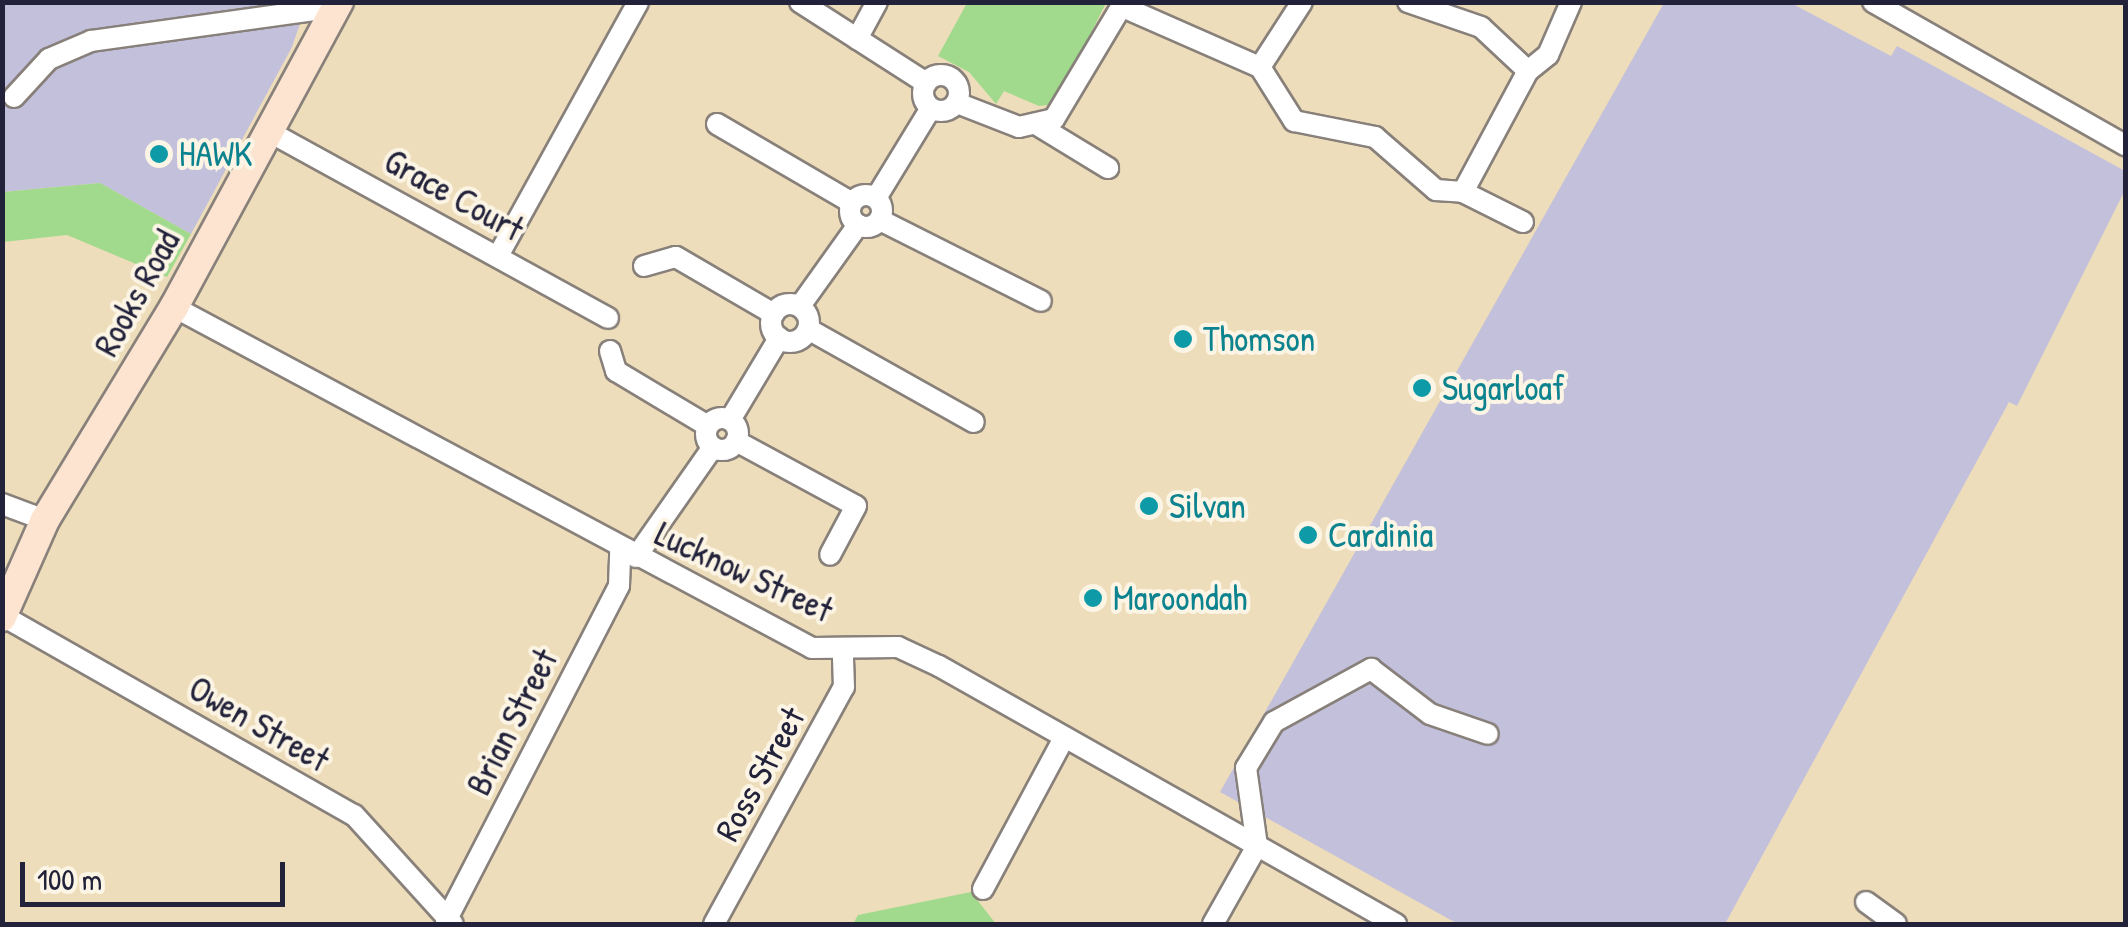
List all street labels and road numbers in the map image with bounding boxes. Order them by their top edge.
street label: Grace Court [377,140,531,250]
street label: Rooks Road [85,223,189,363]
street label: Lucknow Street [649,513,839,631]
street label: Brian Street [457,642,567,802]
street label: Owen Street [181,667,337,781]
street label: Ross Street [706,700,814,848]

